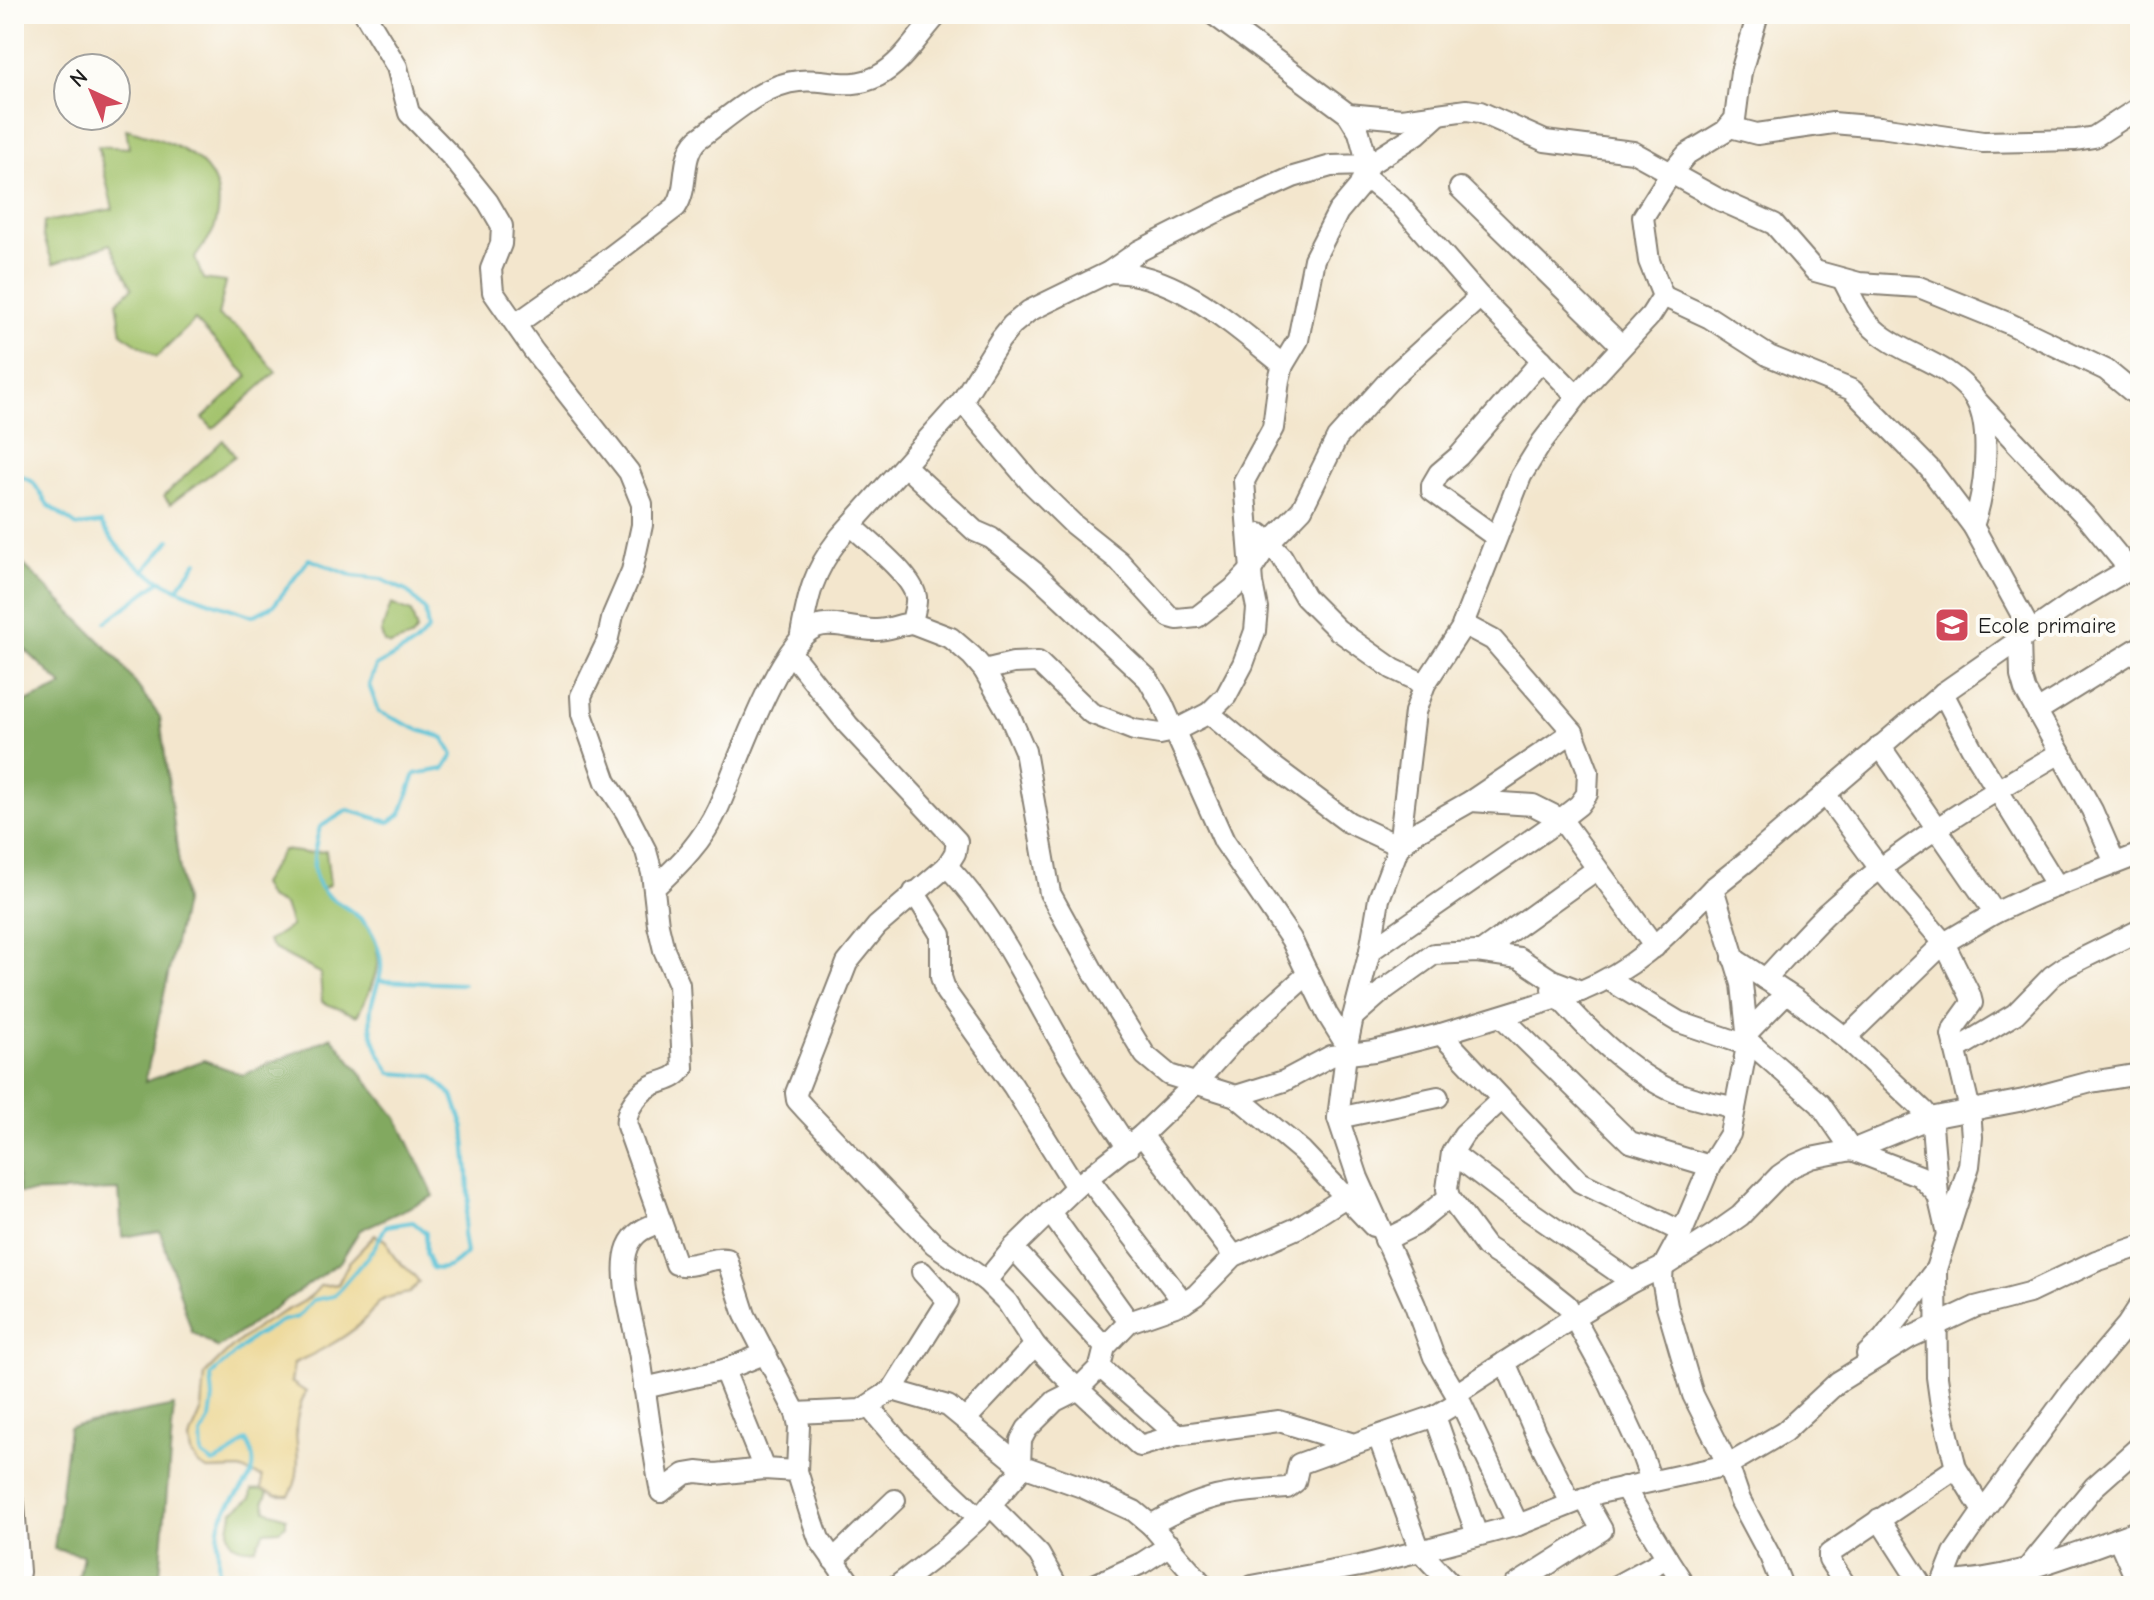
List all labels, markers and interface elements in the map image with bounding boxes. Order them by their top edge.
north arrow [52,52,132,132]
text: N [65,64,93,93]
school or university icon: Ecole primaire [1933,606,1971,644]
place label: Ecole primaire [1978,613,2116,639]

